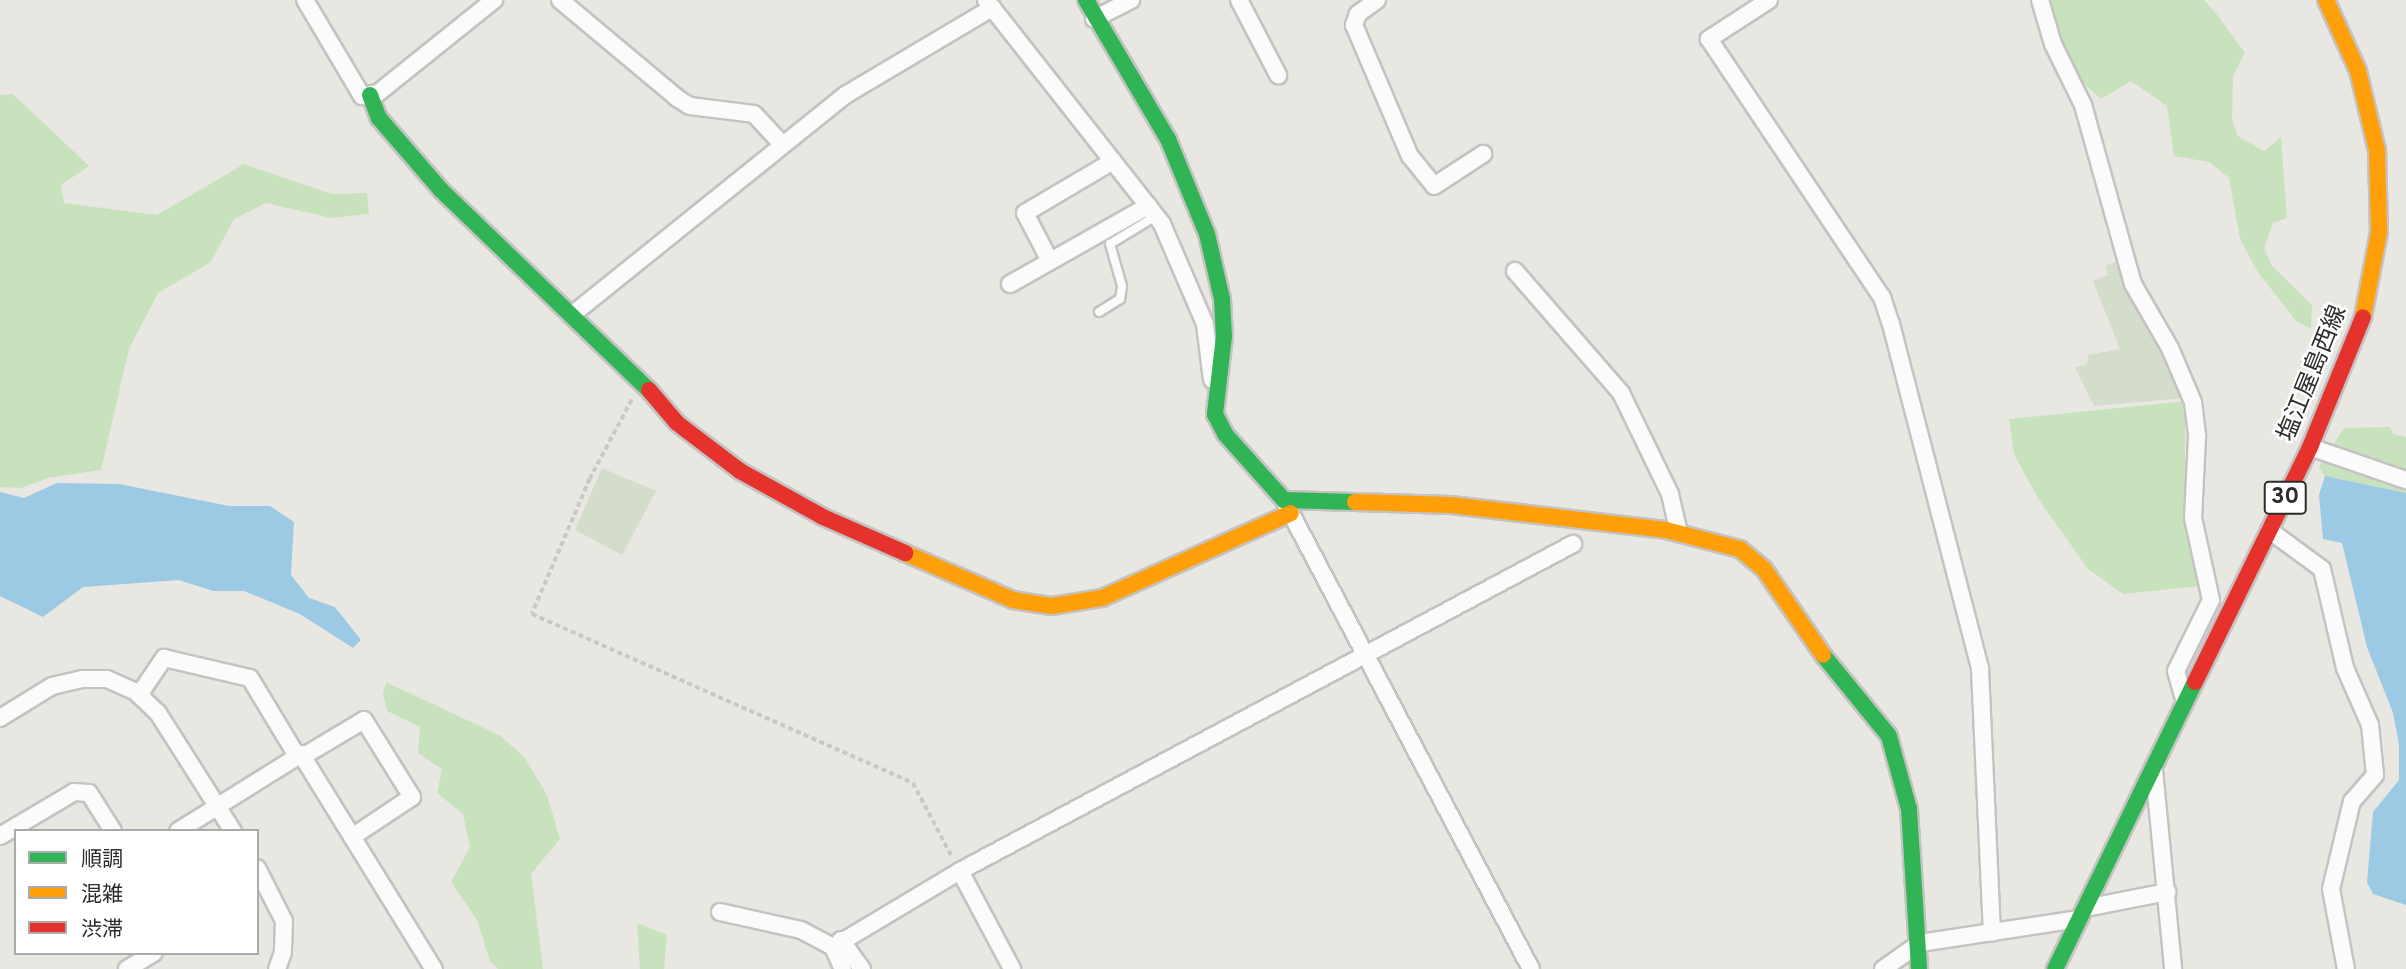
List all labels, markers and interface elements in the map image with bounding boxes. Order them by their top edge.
street label: 塩江屋島西線 [2274,302,2354,446]
road number: 30 [2262,478,2308,518]
legend [14,829,259,955]
text: 順調 [81,847,123,874]
text: 混雑 [81,882,123,909]
text: 渋滞 [81,917,123,944]

